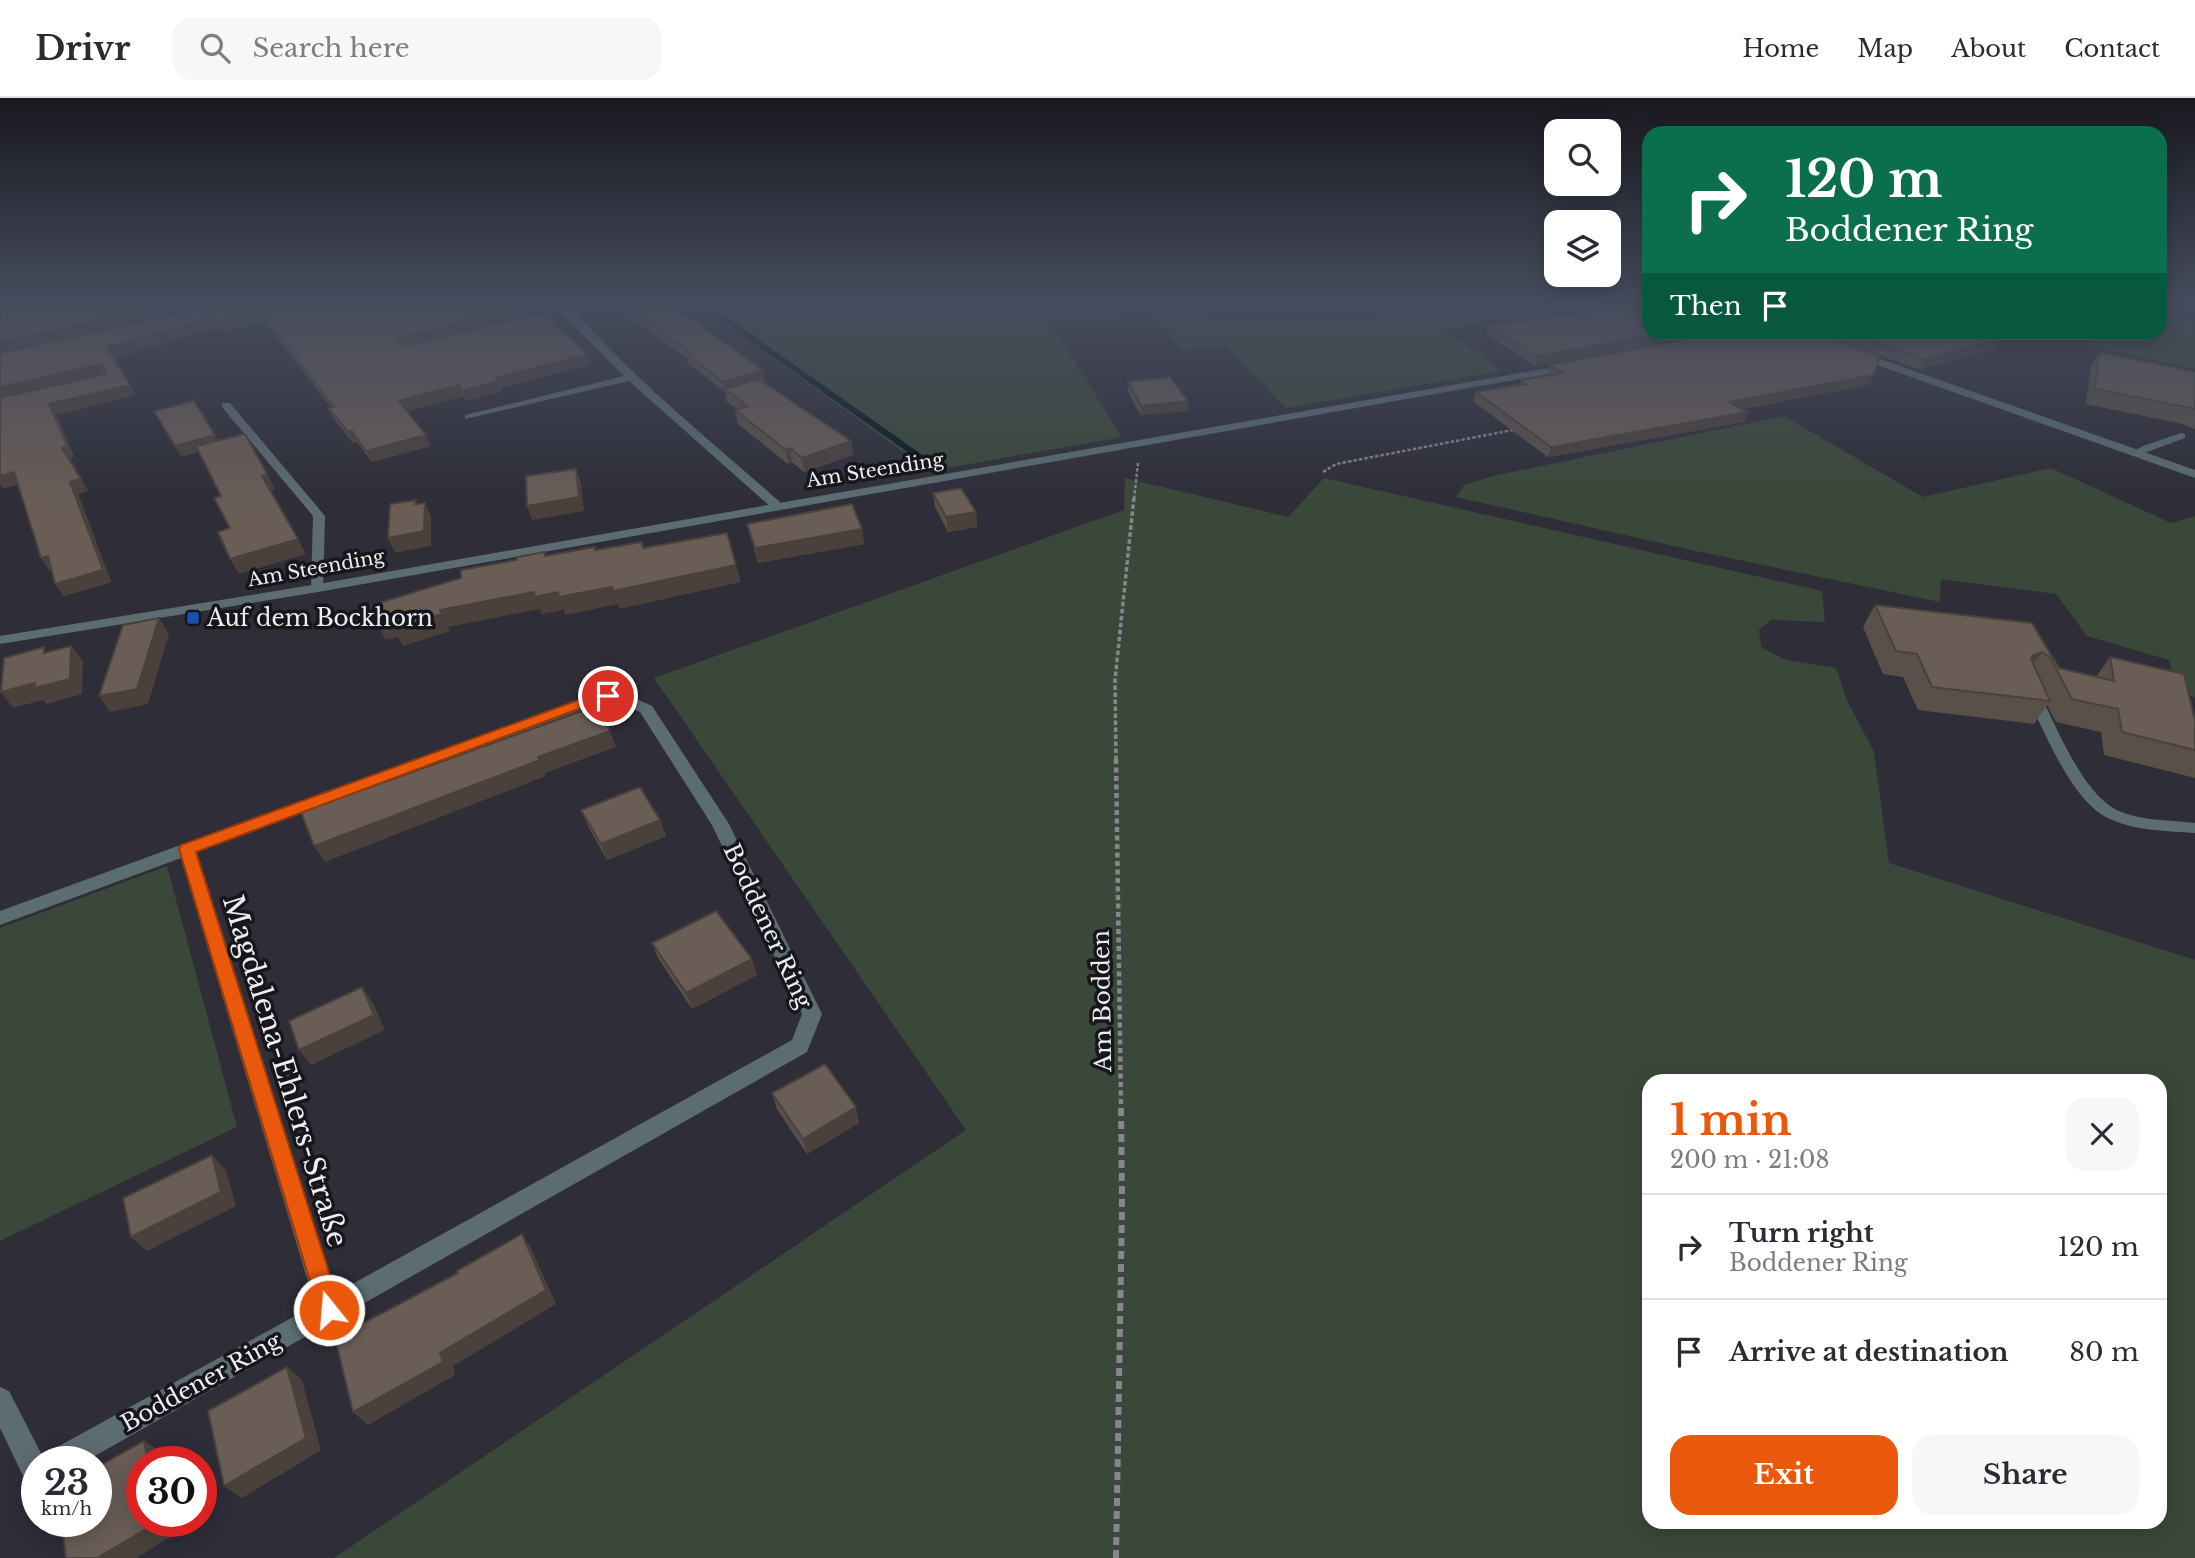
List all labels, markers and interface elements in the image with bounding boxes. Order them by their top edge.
search box [172,17,662,80]
text: Drivr [35,28,130,69]
icon: search [196,29,234,67]
text: Search here [252,32,410,64]
text: Home [1743,34,1819,63]
text: Map [1857,34,1913,63]
text: About [1951,34,2026,63]
text: Contact [2064,34,2160,63]
map controls [1544,119,1621,287]
button: search [1544,119,1621,196]
text: 120 m [1785,149,1943,210]
icon: right [1670,154,1761,245]
button: layers [1544,210,1621,287]
text: Boddener Ring [1785,210,2033,250]
icon: arrive [1756,287,1794,325]
text: Then [1670,290,1742,322]
street label: Am Steending [804,448,946,492]
street label: Am Steending [245,545,387,592]
place label: Auf dem Bockhorn [206,604,433,632]
marker: Auf dem Bockhorn [185,610,201,626]
pin [578,666,638,726]
icon: arrive [589,677,627,715]
street label: Boddener Ring [718,839,818,1013]
street label: Magdalena-Ehlers-Straße [215,891,355,1251]
street label: Am Bodden [1087,930,1117,1073]
text: 1 min [1670,1094,1792,1146]
button: close [2065,1097,2139,1171]
text: 200 m · 21:08 [1670,1146,1829,1174]
text: Turn right [1729,1217,1874,1249]
icon: right [1670,1228,1708,1266]
text: 120 m [2057,1231,2139,1263]
text: Boddener Ring [1729,1249,1908,1277]
position arrow [292,1273,366,1347]
street label: Boddener Ring [116,1326,286,1438]
icon: arrive [1670,1333,1708,1371]
text: Arrive at destination [1729,1336,2009,1368]
text: 80 m [2069,1336,2139,1368]
button: Exit [1670,1435,1898,1515]
button: Share [1912,1435,2139,1515]
speed limit sign: 30 [126,1446,217,1537]
text: 23 [44,1461,89,1504]
text: km/h [41,1498,92,1520]

